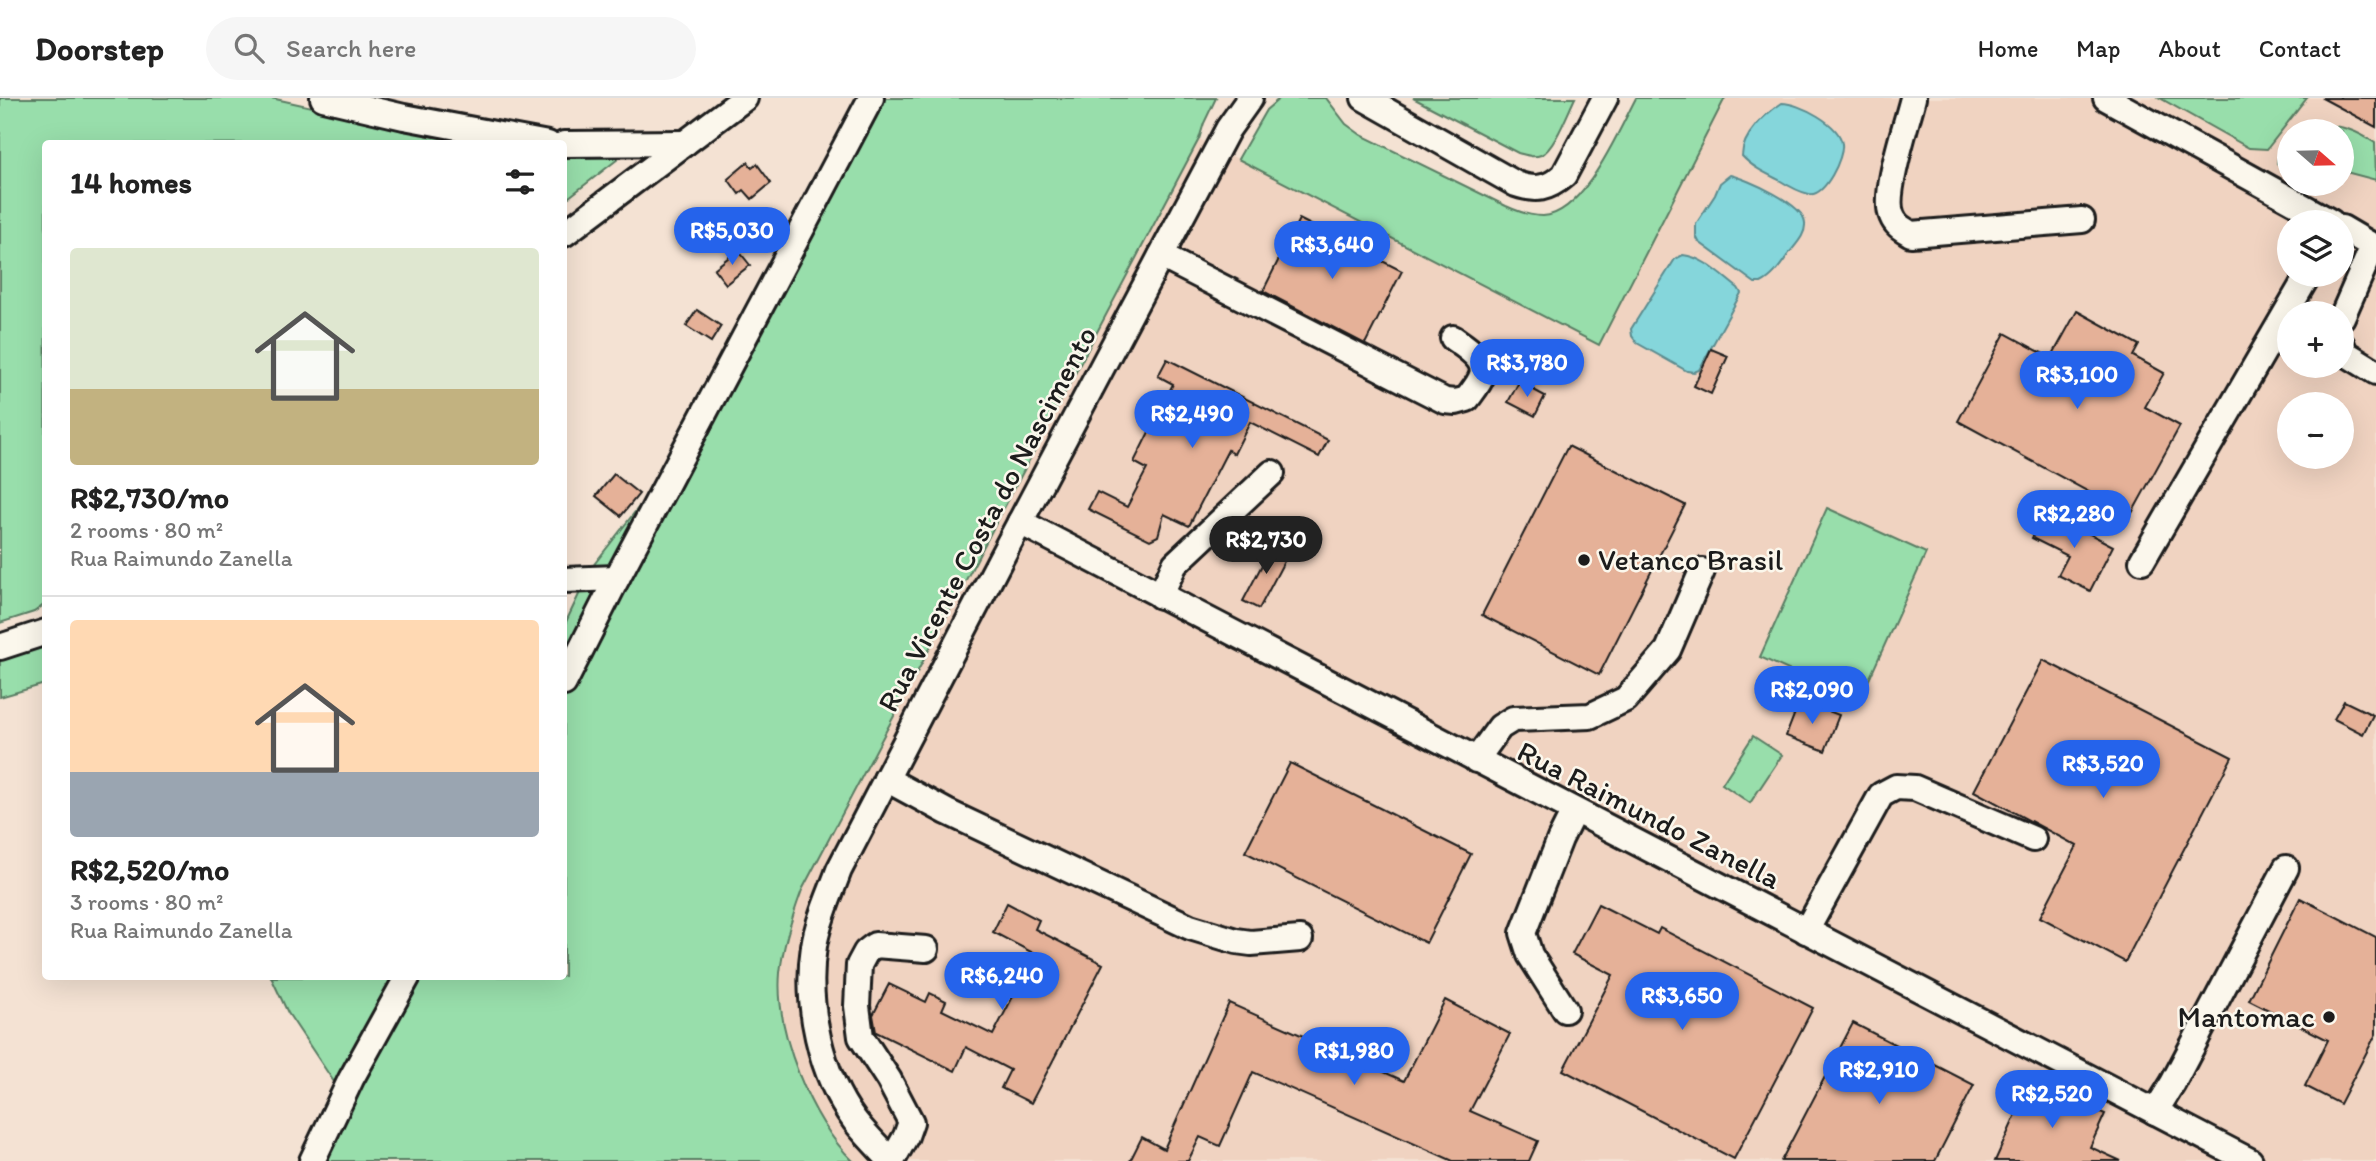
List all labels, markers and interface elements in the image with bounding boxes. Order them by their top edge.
search box [206,17,696,80]
text: Doorstep [35,29,164,68]
icon: search [230,29,268,67]
text: Search here [286,32,416,64]
text: Home [1978,34,2038,63]
text: Map [2076,34,2120,63]
text: About [2158,34,2221,63]
text: Contact [2259,34,2341,63]
north arrow [2277,119,2354,196]
map controls [2277,119,2354,469]
icon: filters [501,163,539,201]
text: 14 homes [70,164,192,201]
pin: R$5,030 [667,208,797,267]
button: layers [2277,210,2354,287]
text: R$5,030 [690,216,774,244]
pin: R$3,640 [1267,222,1397,281]
text: R$3,640 [1290,230,1374,258]
icon: home [242,293,368,419]
button: + [2277,301,2354,378]
street label: Rua Vicente Costa do Nascimento [869,320,1104,718]
pin: R$3,780 [1462,340,1592,399]
text: R$3,780 [1486,348,1568,376]
pin: R$3,100 [2012,352,2142,411]
text: R$3,100 [2036,360,2118,388]
pin: R$2,490 [1127,390,1257,450]
button: − [2277,392,2354,469]
text: R$2,490 [1150,399,1234,427]
text: R$2,730/mo [70,479,229,516]
pin: R$2,280 [2009,490,2139,550]
text: R$2,280 [2033,499,2115,527]
text: 2 rooms · 80 m² [70,516,223,544]
pin: R$2,730 [1201,517,1331,576]
text: R$2,730 [1225,525,1307,553]
place label: Vetanco Brasil [1598,541,1784,578]
text: Rua Raimundo Zanella [70,544,293,572]
marker: Vetanco Brasil [1576,552,1592,568]
icon: home [242,665,368,791]
pin: R$2,090 [1747,666,1877,726]
text: R$2,090 [1770,675,1854,703]
street label: Rua Raimundo Zanella [1511,732,1787,897]
pin: R$3,520 [2038,740,2168,800]
text: R$3,520 [2062,749,2144,777]
text: R$2,520/mo [70,851,229,888]
text: 3 rooms · 80 m² [70,888,224,916]
text: Rua Raimundo Zanella [70,916,293,944]
pin: R$6,240 [937,953,1067,1012]
text: R$6,240 [960,961,1044,989]
pin: R$3,650 [1617,972,1747,1032]
text: R$3,650 [1641,981,1723,1009]
place label: Mantomac [2177,998,2315,1035]
marker: Mantomac [2321,1009,2337,1025]
pin: R$1,980 [1289,1028,1419,1087]
text: R$1,980 [1314,1036,1394,1064]
pin: R$2,910 [1814,1046,1944,1106]
text: R$2,910 [1839,1055,1919,1083]
pin: R$2,520 [1987,1070,2117,1130]
text: R$2,520 [2011,1079,2093,1107]

